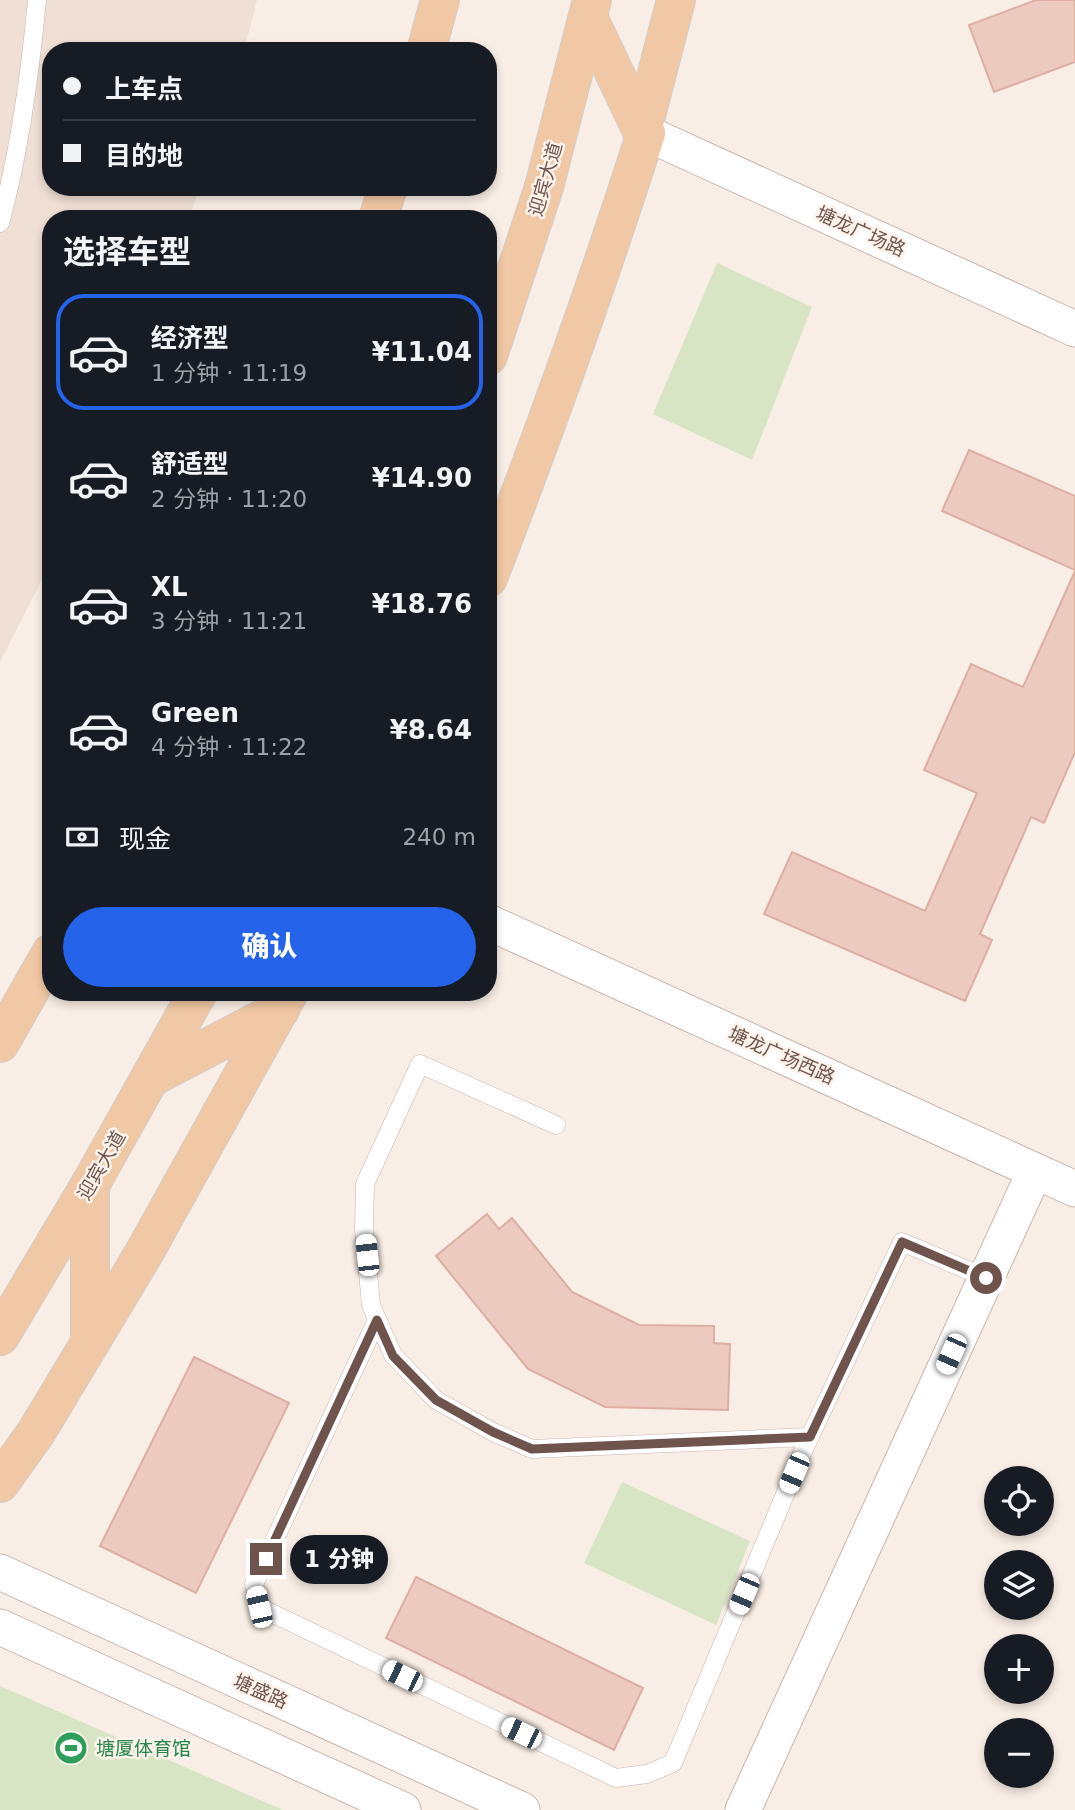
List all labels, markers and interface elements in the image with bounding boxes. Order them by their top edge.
text: 上车点 [105,74,183,104]
street label: 迎宾大道 [524,139,566,219]
text: 目的地 [105,141,183,171]
street label: 塘龙广场路 [813,202,909,260]
text: 选择车型 [63,233,191,271]
icon: car [67,321,130,384]
text: 经济型 [151,323,229,353]
text: ¥11.04 [372,337,472,367]
text: 1 分钟 · 11:19 [151,360,307,386]
icon: car [67,447,130,510]
text: 舒适型 [151,449,229,479]
text: ¥14.90 [372,463,472,493]
text: 2 分钟 · 11:20 [151,486,307,512]
text: XL [151,572,188,602]
icon: car [67,573,130,636]
text: ¥18.76 [372,589,472,619]
text: 3 分钟 · 11:21 [151,608,307,634]
text: Green [151,698,239,728]
icon: car [67,699,130,762]
text: ¥8.64 [390,715,472,745]
text: 4 分钟 · 11:22 [151,734,307,760]
icon: cash [63,818,101,856]
text: 现金 [119,824,171,854]
text: 240 m [402,824,476,850]
button: 确认 [63,907,476,987]
street label: 塘龙广场西路 [725,1022,839,1088]
street label: 迎宾大道 [72,1127,130,1203]
car [355,1233,380,1277]
route start [970,1262,1002,1294]
car [933,1331,970,1377]
car [777,1450,812,1496]
map controls [984,1466,1054,1788]
button: locate [984,1466,1054,1536]
callout: 1 分钟 [290,1534,388,1584]
route end [250,1543,282,1575]
text: 1 分钟 [304,1546,374,1572]
button: layers [984,1550,1054,1620]
car [727,1571,762,1617]
car [245,1584,274,1630]
button: + [984,1634,1054,1704]
car [379,1657,426,1695]
street label: 塘盛路 [230,1669,292,1713]
car [498,1714,545,1752]
button: − [984,1718,1054,1788]
sports icon: 塘厦体育馆 [52,1729,90,1767]
place label: 塘厦体育馆 [96,1737,191,1759]

